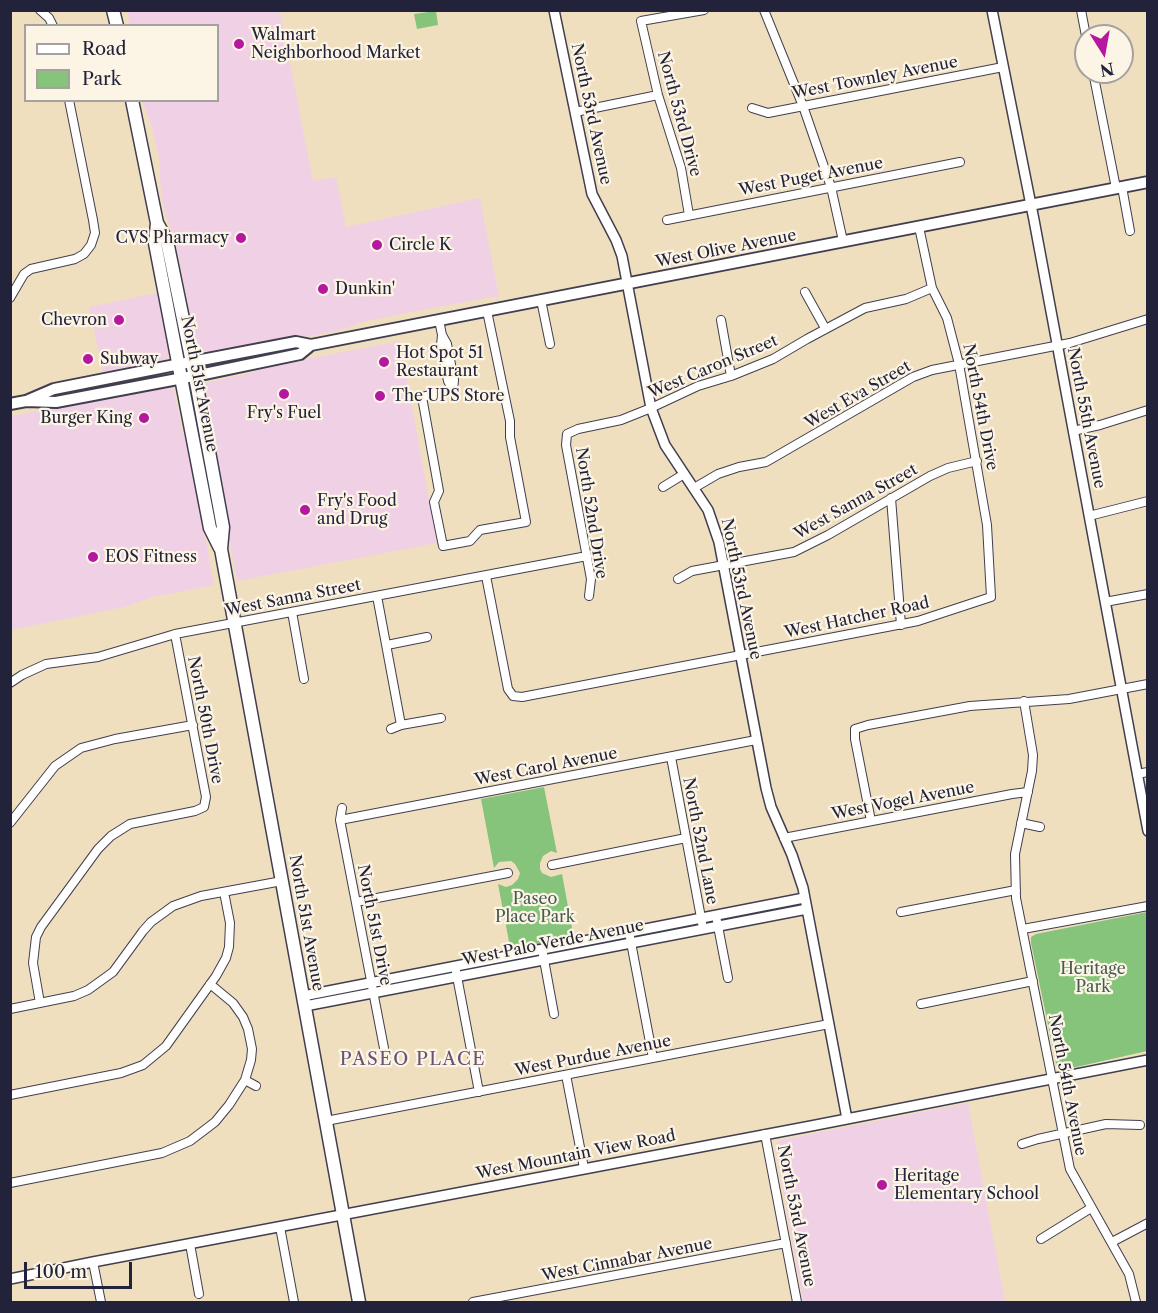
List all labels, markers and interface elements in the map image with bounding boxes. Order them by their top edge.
legend [24,24,219,102]
north arrow [1074,24,1134,84]
place label: Walmart Neighborhood Market [251,25,420,63]
marker: Walmart Neighborhood Market [232,37,246,51]
text: Road [82,38,127,60]
street label: North 53rd Avenue [567,41,615,187]
street label: North 53rd Drive [653,49,705,179]
street label: West Townley Avenue [791,53,959,103]
text: N [1098,59,1116,81]
text: Park [82,68,121,90]
street label: West Puget Avenue [737,154,885,200]
street label: West Olive Avenue [654,226,798,272]
place label: CVS Pharmacy [115,228,229,248]
marker: CVS Pharmacy [234,231,248,245]
place label: Circle K [389,235,452,255]
marker: Circle K [370,238,384,252]
place label: Dunkin' [335,279,395,299]
marker: Dunkin' [316,282,330,296]
place label: Chevron [41,310,107,330]
marker: Chevron [112,313,126,327]
street label: North 51st Avenue [176,314,222,454]
street label: West Caron Street [645,331,781,403]
street label: North 54th Drive [958,342,1002,472]
place label: Hot Spot 51 Restaurant [396,343,484,381]
street label: North 55th Avenue [1063,346,1109,490]
place label: Subway [100,349,158,369]
marker: Subway [81,352,95,366]
marker: Hot Spot 51 Restaurant [377,355,391,369]
street label: West Eva Street [802,357,914,433]
place label: The UPS Store [392,386,505,406]
marker: Fry's Fuel [277,387,291,401]
marker: The UPS Store [373,389,387,403]
place label: Fry's Fuel [247,403,321,423]
place label: Burger King [40,408,132,428]
marker: Burger King [137,411,151,425]
street label: North 52nd Drive [571,446,611,580]
street label: West Sanna Street [791,460,921,544]
place label: Fry's Food and Drug [317,491,397,529]
marker: Fry's Food and Drug [298,503,312,517]
street label: North 53rd Avenue [717,516,765,662]
place label: EOS Fitness [105,547,197,567]
marker: EOS Fitness [86,550,100,564]
street label: West Sanna Street [223,575,363,621]
street label: West Hatcher Road [783,593,931,643]
street label: North 50th Drive [183,655,227,785]
street label: West Carol Avenue [473,744,619,790]
street label: North 52nd Lane [678,776,722,906]
street label: West Vogel Avenue [830,778,976,824]
street label: North 51st Avenue [285,853,327,993]
street label: North 51st Drive [353,863,395,987]
park label: Paseo Place Park [495,889,575,927]
street label: West Palo Verde Avenue [460,916,646,970]
park label: Heritage Park [1060,959,1126,997]
street label: North 54th Avenue [1044,1012,1090,1158]
street label: West Purdue Avenue [513,1031,673,1081]
district label: PASEO PLACE [340,1049,486,1071]
street label: West Mountain View Road [475,1126,677,1184]
street label: North 53rd Avenue [773,1143,819,1289]
place label: Heritage Elementary School [894,1166,1039,1204]
marker: Heritage Elementary School [875,1178,889,1192]
street label: West Cinnabar Avenue [540,1234,714,1286]
scale bar [27,1250,135,1288]
text: 100 m [35,1261,87,1283]

